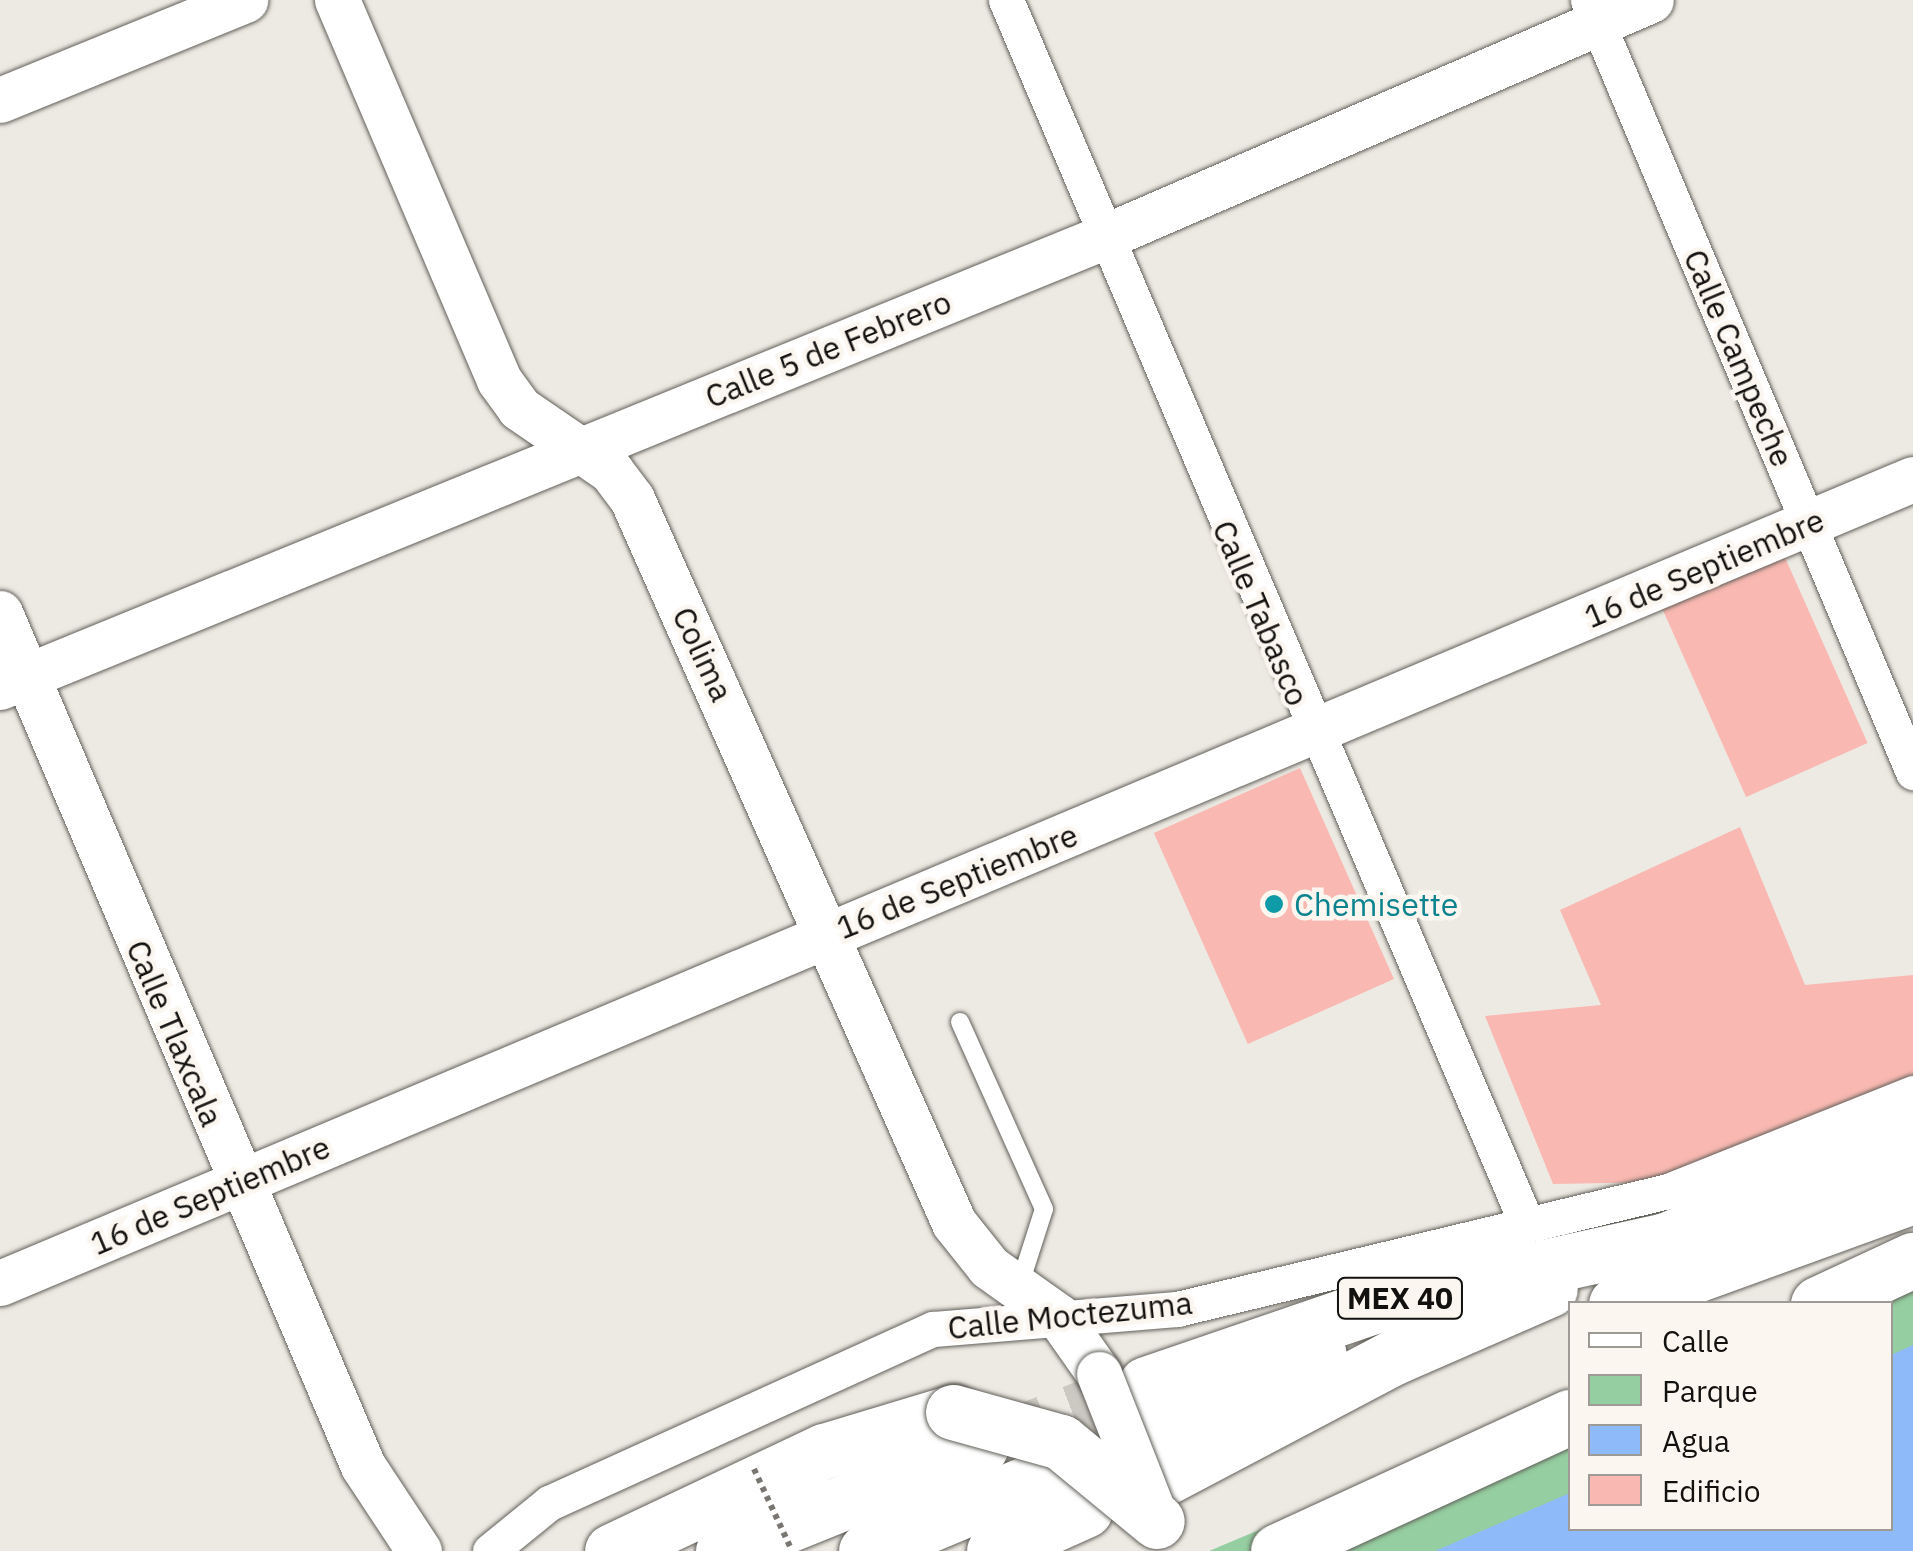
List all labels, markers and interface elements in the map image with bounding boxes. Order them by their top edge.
street label: Calle Campeche [1676,244,1802,472]
street label: Calle 5 de Febrero [700,282,956,416]
street label: 16 de Septiembre [1578,500,1830,636]
street label: Calle Tabasco [1205,515,1317,711]
street label: Colima [665,601,741,707]
street label: 16 de Septiembre [831,815,1083,947]
place label: Chemisette [1294,885,1458,923]
marker: Chemisette [1263,893,1285,915]
street label: Calle Tlaxcala [119,934,231,1132]
street label: 16 de Septiembre [84,1127,336,1263]
road number: MEX 40 [1335,1273,1465,1323]
street label: Calle Moctezuma [946,1283,1194,1347]
legend [1568,1301,1893,1531]
text: Calle [1662,1321,1729,1360]
text: Parque [1662,1371,1758,1410]
text: Agua [1662,1421,1730,1460]
text: Edificio [1662,1471,1761,1510]

